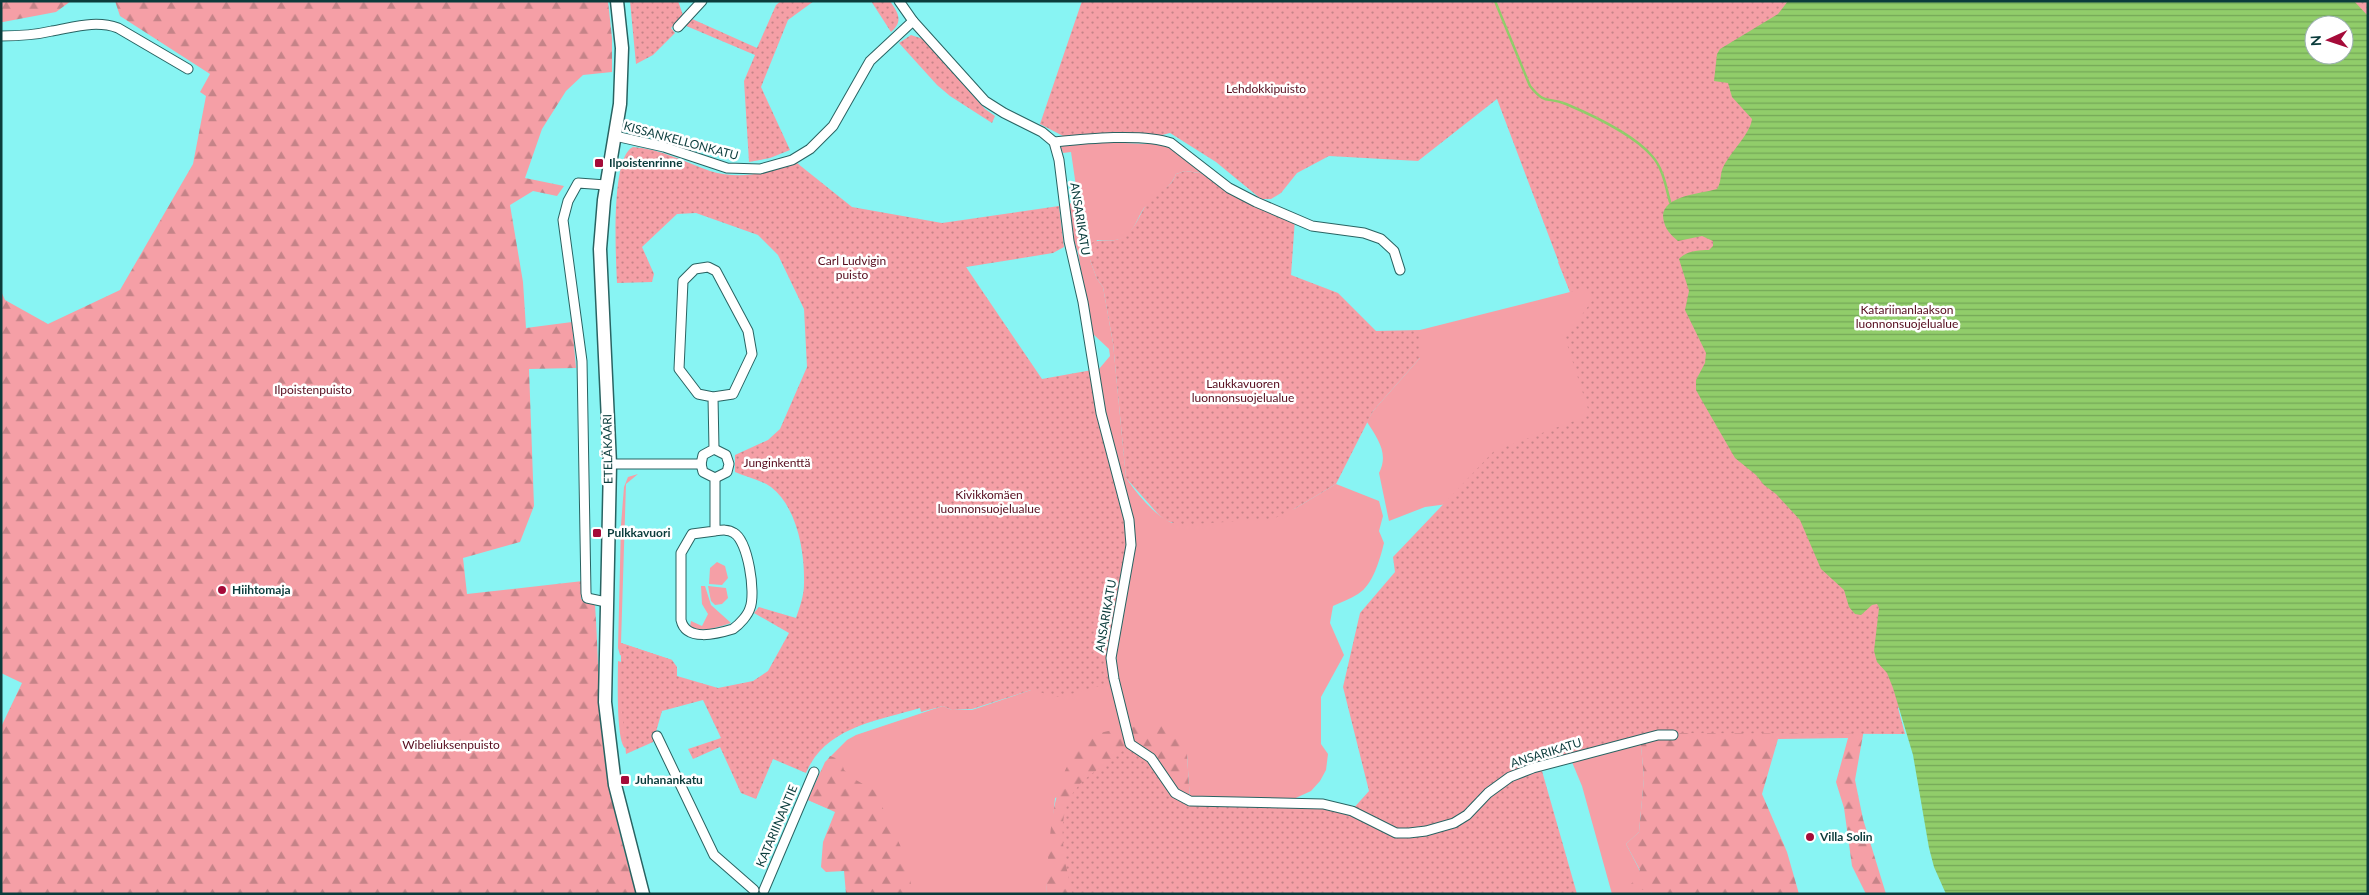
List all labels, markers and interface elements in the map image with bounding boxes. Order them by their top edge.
north arrow [2304,15,2354,65]
text: N [2307,35,2324,47]
park label: Lehdokkipuisto [1226,81,1306,96]
street label: KISSANKELLONKATU [622,118,740,163]
place label: Ilpoistenrinne [609,155,683,170]
marker: Ilpoistenrinne [593,157,605,169]
street label: ANSARIKATU [1067,181,1094,257]
park label: Carl Ludvigin puisto [818,253,886,282]
park label: Katariinanlaakson luonnonsuojelualue [1856,302,1958,331]
park label: Laukkavuoren luonnonsuojelualue [1192,376,1294,405]
park label: Ilpoistenpuisto [274,382,352,397]
street label: ETELÄKAARI [599,414,616,484]
park label: Junginkenttä [744,455,811,470]
park label: Kivikkomäen luonnonsuojelualue [938,487,1040,516]
place label: Pulkkavuori [607,525,670,540]
marker: Pulkkavuori [591,527,603,539]
street label: ANSARIKATU [1092,578,1119,654]
place label: Hiihtomaja [232,582,291,597]
marker: Hiihtomaja [216,584,228,596]
street label: ANSARIKATU [1508,735,1583,770]
park label: Wibeliuksenpuisto [402,737,500,752]
place label: Juhanankatu [635,772,703,787]
marker: Juhanankatu [619,774,631,786]
street label: KATARIINANTIE [753,782,801,869]
place label: Villa Solin [1819,829,1873,844]
marker: Villa Solin [1804,831,1816,843]

